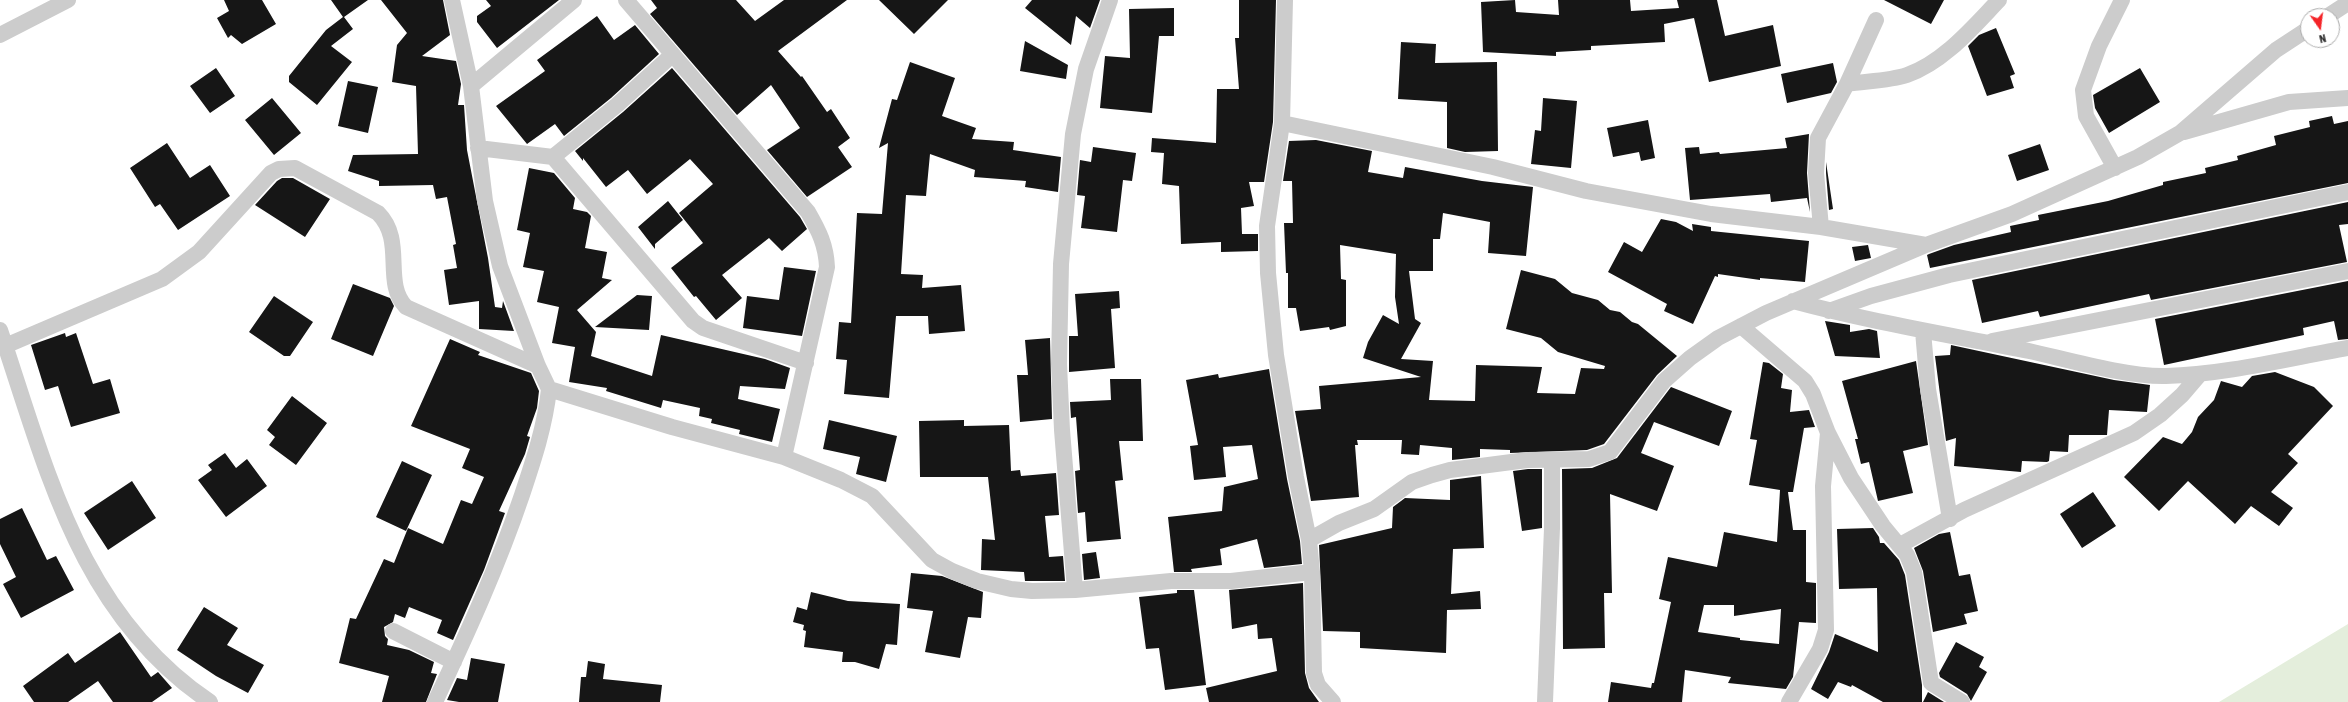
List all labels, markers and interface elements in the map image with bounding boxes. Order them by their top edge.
north arrow [2300,8,2340,48]
text: N [2318,32,2327,45]

